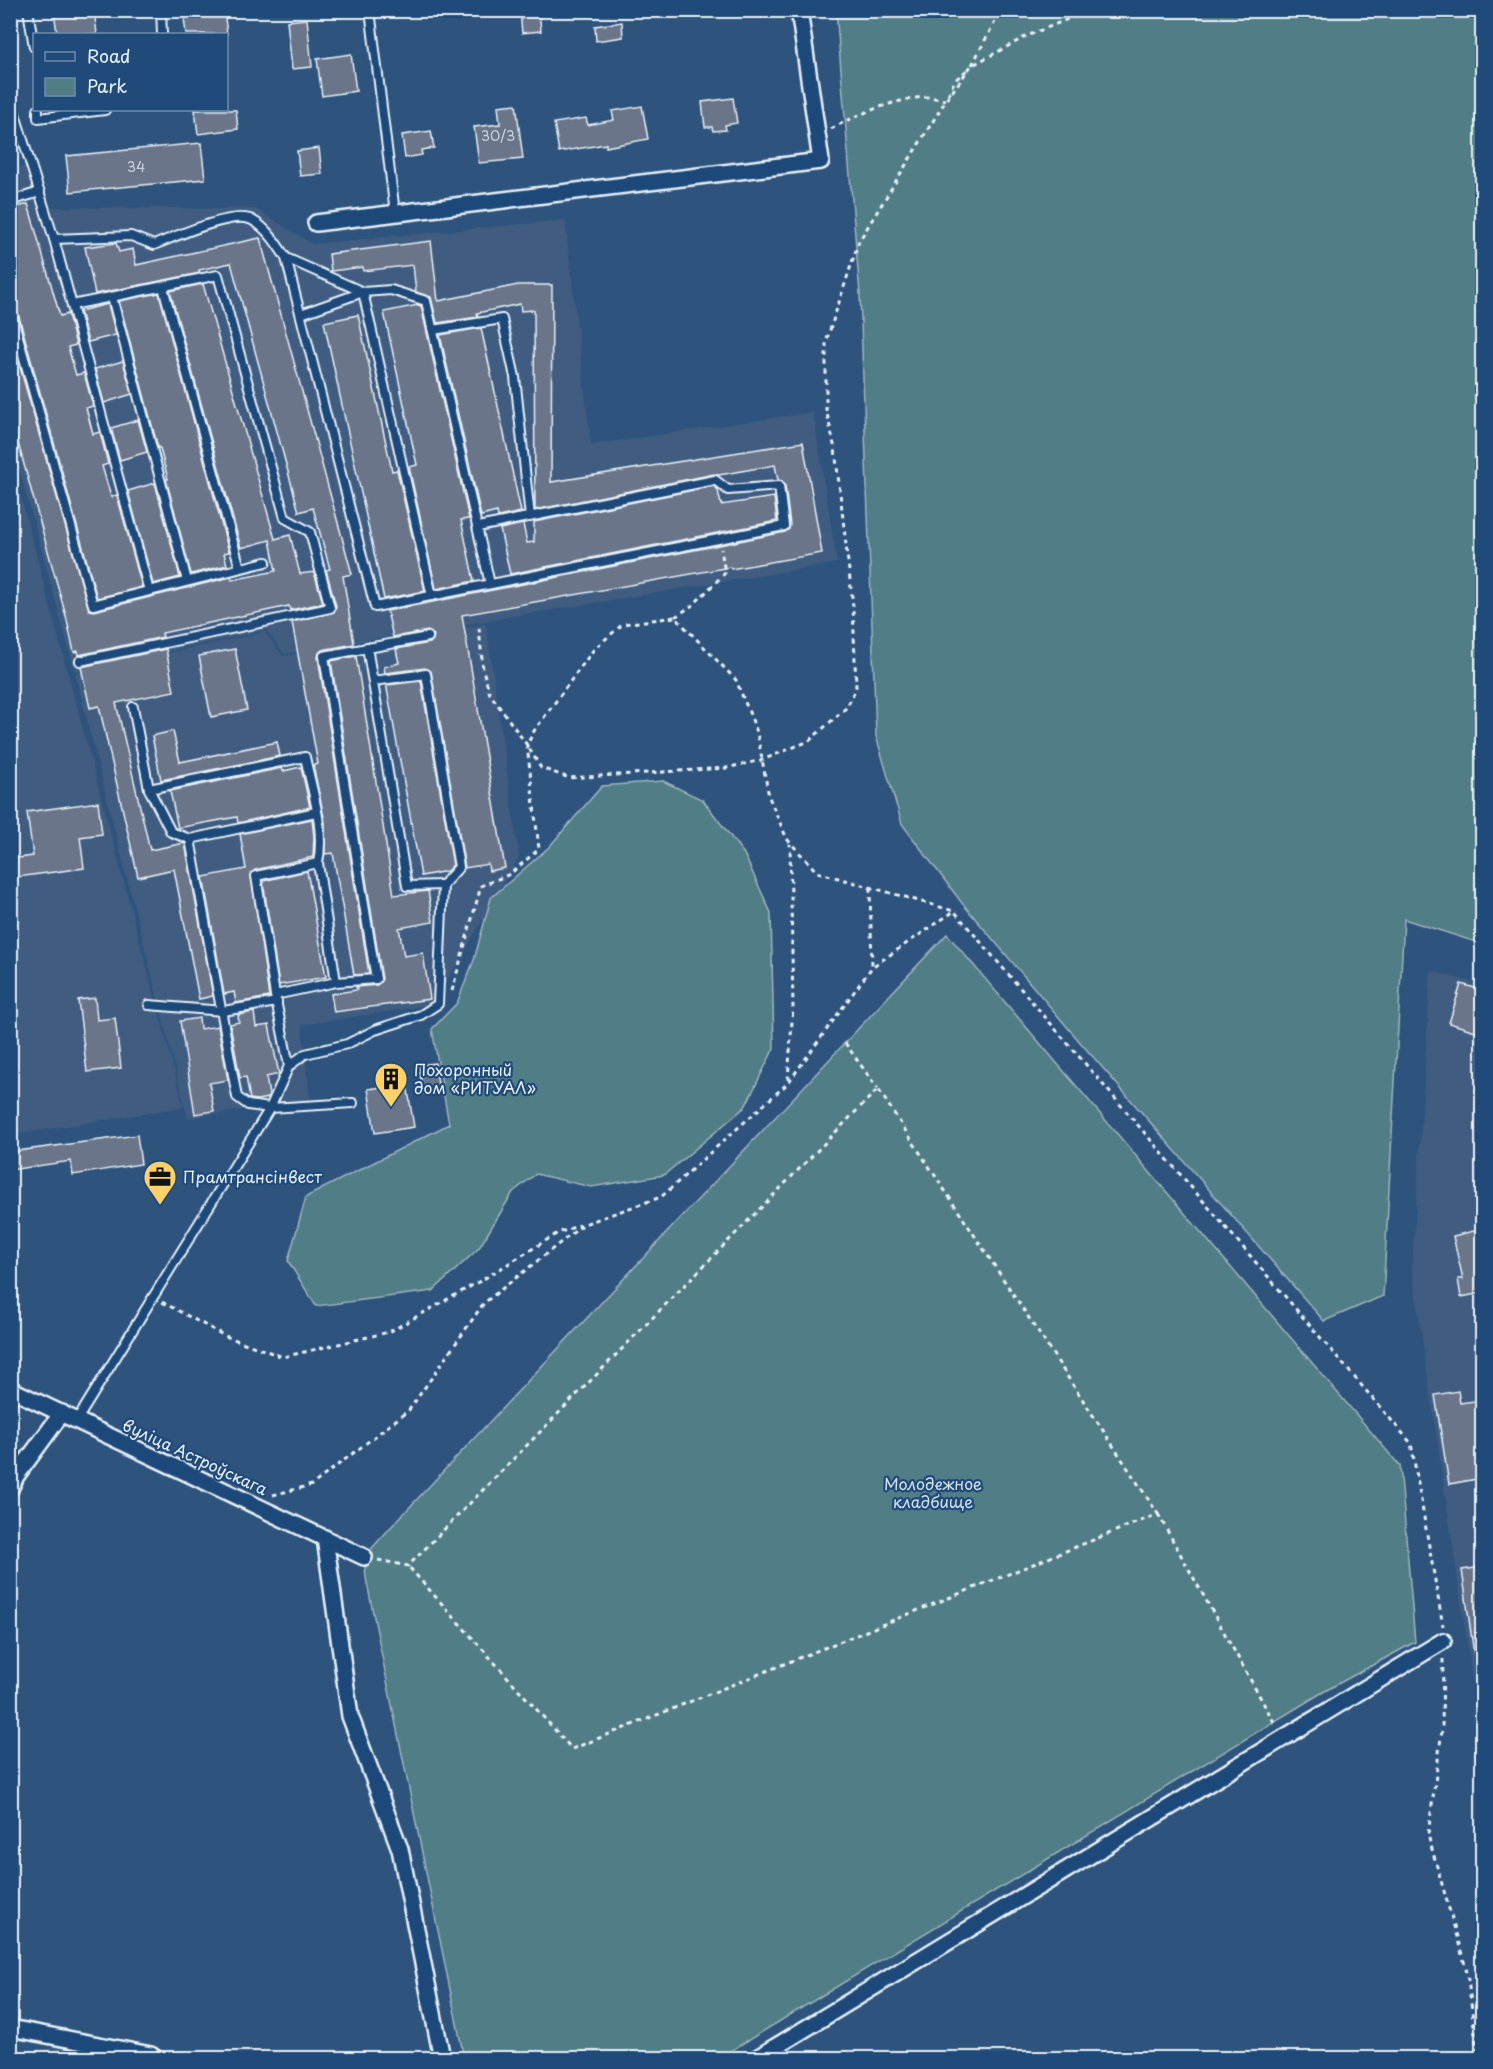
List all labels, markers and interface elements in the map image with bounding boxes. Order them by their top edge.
legend [33,33,228,111]
text: Road [87,42,131,69]
text: Park [87,72,127,99]
house number: 30/3 [481,125,515,146]
house number: 34 [127,156,145,177]
place label: Похоронный дом «РИТУАЛ» [414,1057,536,1099]
building icon: Похоронный дом «РИТУАЛ» [373,1061,409,1108]
office icon: Прамтрансінвест [142,1159,178,1206]
place label: Прамтрансінвест [183,1164,322,1188]
street label: вуліца Астроўскага [119,1412,272,1500]
park label: Молодежное кладбище [884,1471,982,1513]

